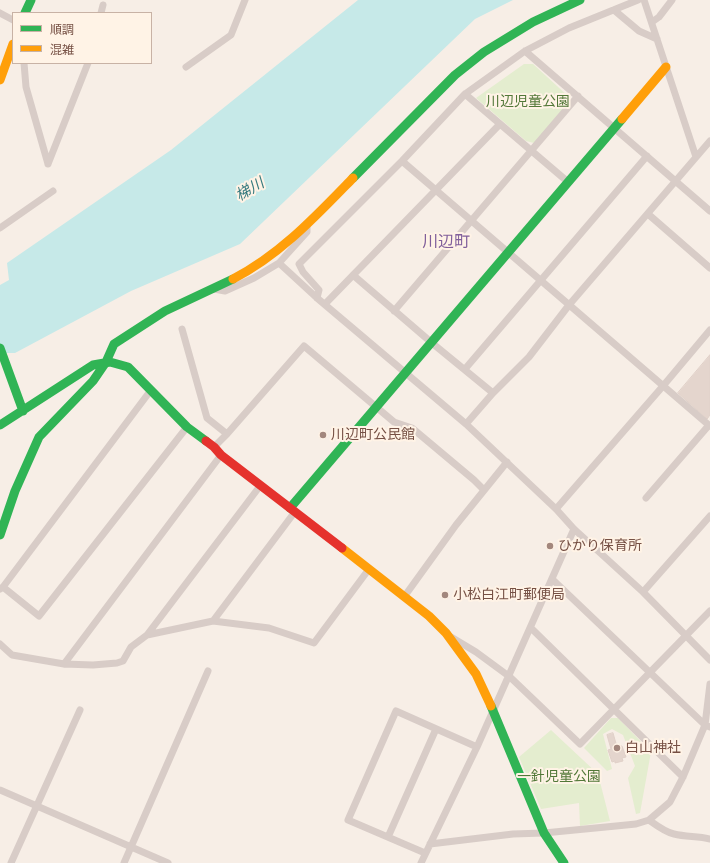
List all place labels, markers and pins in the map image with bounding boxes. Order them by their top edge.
place label: 川辺町公民館 [331,427,415,443]
marker: 川辺町公民館 [318,430,328,440]
place label: ひかり保育所 [558,538,642,554]
marker: ひかり保育所 [545,541,555,551]
place label: 小松白江町郵便局 [453,587,565,603]
marker: 小松白江町郵便局 [440,590,450,600]
place label: 白山神社 [625,740,681,756]
marker: 白山神社 [612,743,622,753]

